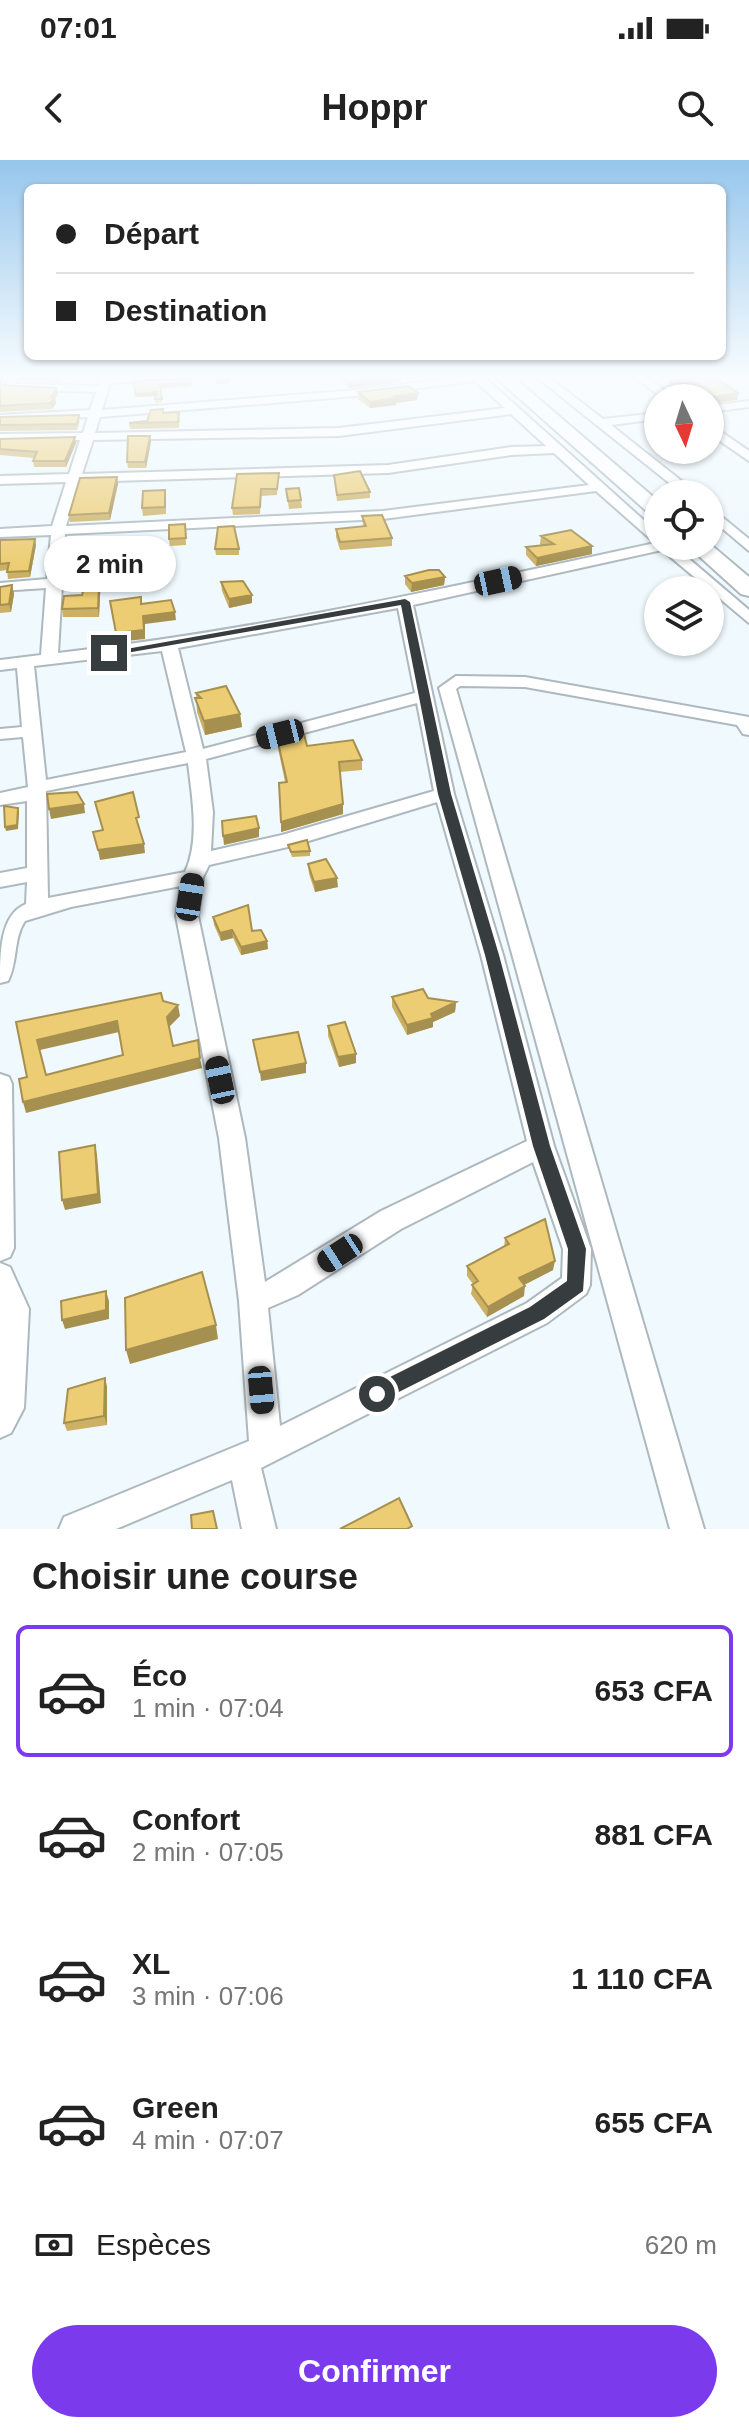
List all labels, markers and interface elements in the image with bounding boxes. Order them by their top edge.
text: 07:01 [40,11,117,44]
icon: back [32,86,76,130]
icon: search [673,86,717,130]
text: Hoppr [322,87,427,128]
text: Départ [104,217,199,250]
text: Destination [104,294,267,327]
north arrow [644,384,724,464]
map controls [644,384,724,656]
button: locate [644,480,724,560]
callout: 2 min [43,537,175,593]
text: 2 min [76,549,144,579]
car [472,564,524,598]
button: layers [644,576,724,656]
route end [91,635,127,671]
car [254,717,306,751]
car [174,871,206,923]
car [203,1054,237,1106]
car [313,1230,367,1276]
car [247,1365,275,1415]
route start [359,1376,395,1412]
text: Choisir une course [32,1556,358,1597]
icon: car [36,1655,108,1727]
text: Éco [132,1659,187,1692]
text: 653 CFA [595,1674,713,1707]
text: 1 min · 07:04 [132,1693,284,1723]
icon: car [36,1799,108,1871]
text: Confort [132,1803,240,1836]
text: 881 CFA [595,1818,713,1851]
text: 2 min · 07:05 [132,1837,284,1867]
icon: car [36,1943,108,2015]
text: XL [132,1947,170,1980]
text: 1 110 CFA [571,1962,713,1995]
text: 3 min · 07:06 [132,1981,284,2011]
icon: car [36,2087,108,2159]
text: Green [132,2091,219,2124]
text: 655 CFA [595,2106,713,2139]
text: 4 min · 07:07 [132,2125,284,2155]
icon: cash [32,2223,76,2267]
text: Espèces [96,2228,211,2261]
text: 620 m [645,2230,717,2260]
button: Confirmer [32,2325,717,2417]

